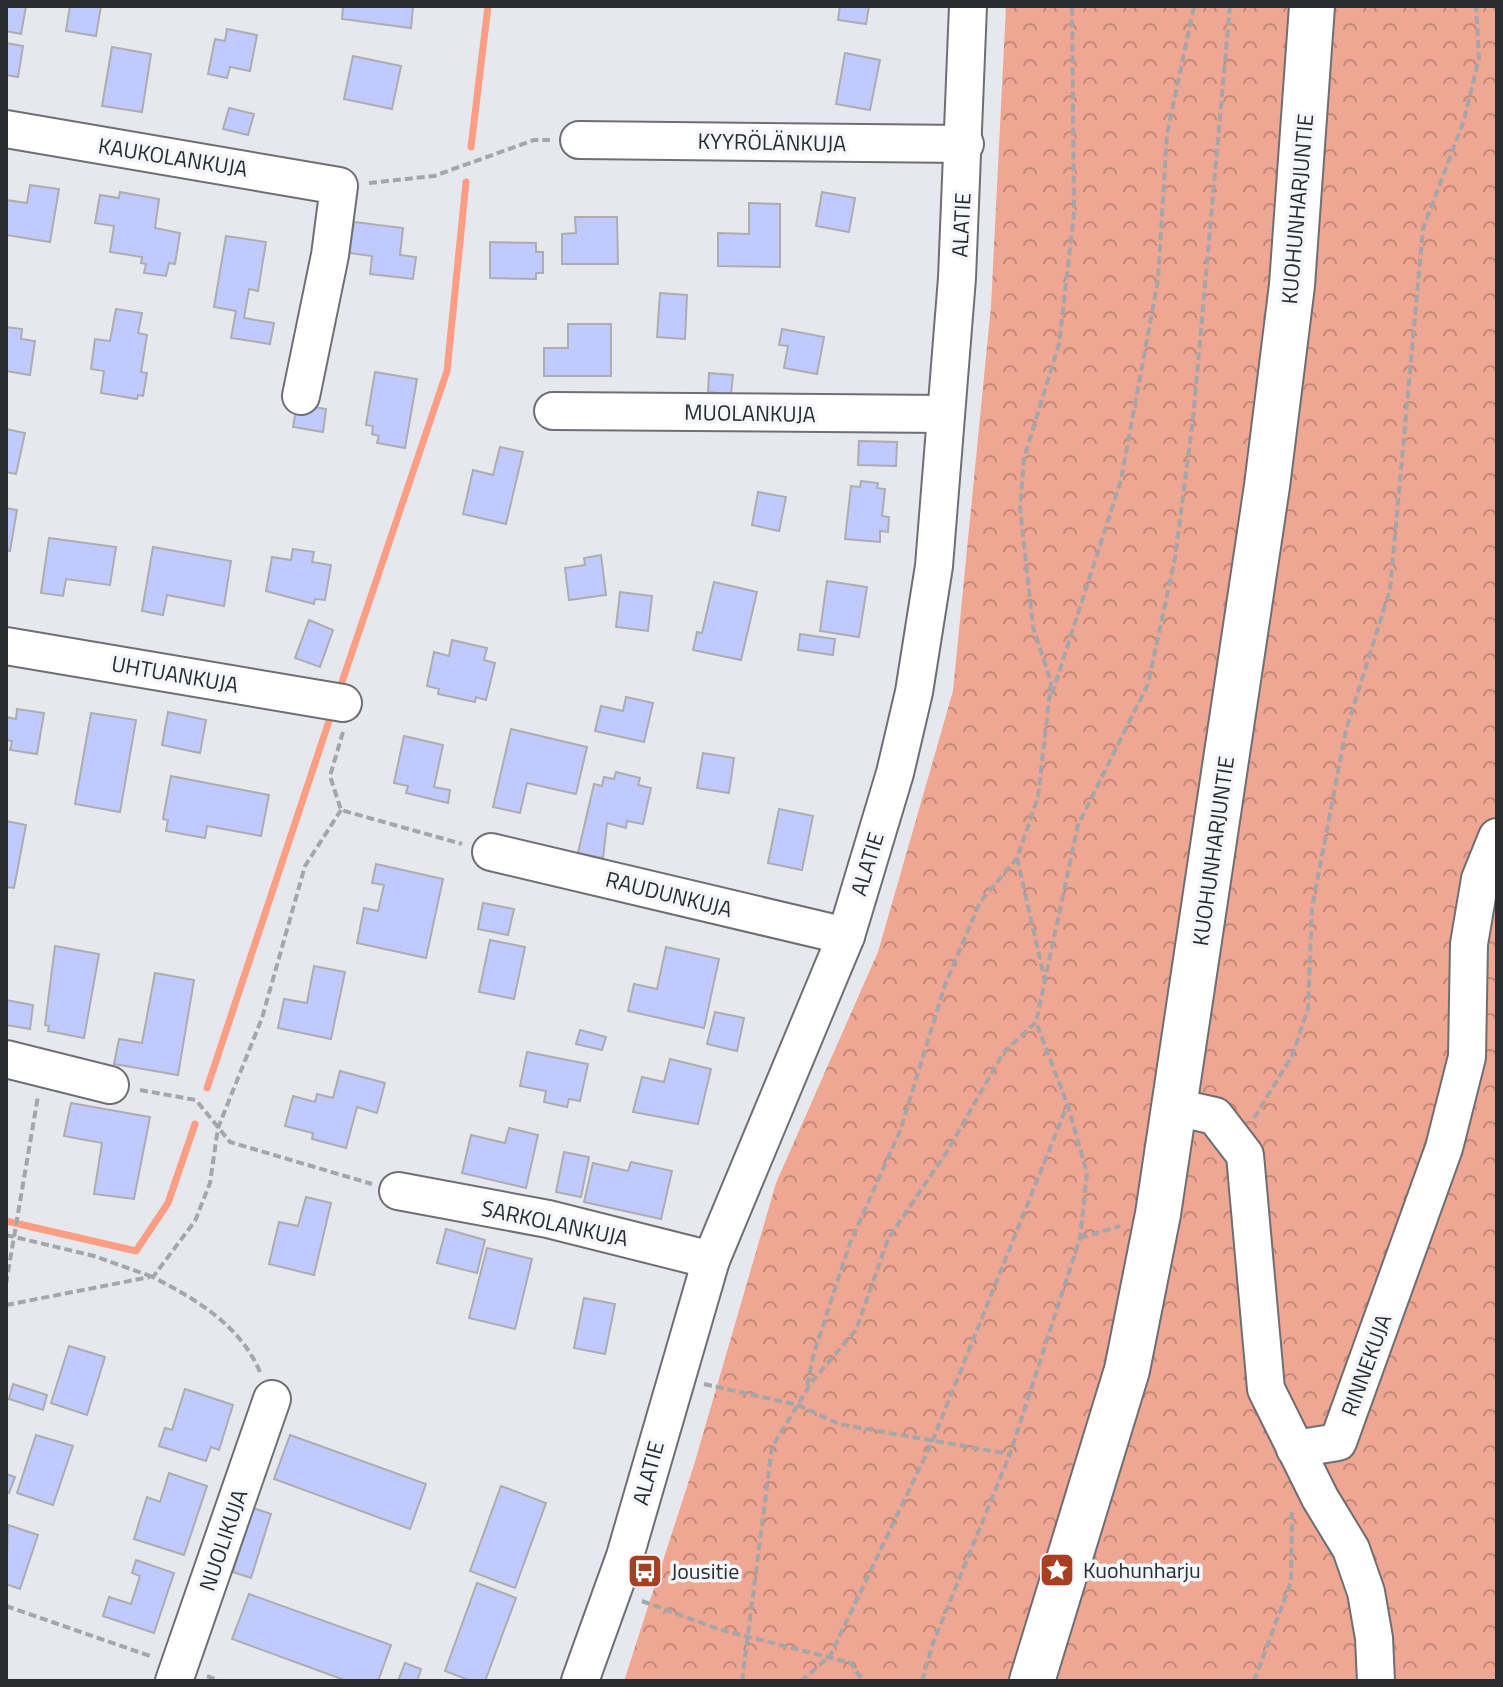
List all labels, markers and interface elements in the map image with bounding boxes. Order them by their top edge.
street label: KUOHUNHARJUNTIE [1272,112,1322,306]
street label: KYYRÖLÄNKUJA [697,124,847,160]
street label: KAUKOLANKUJA [96,128,250,186]
street label: ALATIE [942,192,980,258]
street label: MUOLANKUJA [684,395,816,431]
street label: UHTUANKUJA [109,646,241,702]
street label: KUOHUNHARJUNTIE [1183,754,1243,948]
street label: ALATIE [841,828,893,900]
street label: RAUDUNKUJA [602,862,736,926]
street label: SARKOLANKUJA [478,1191,632,1255]
street label: RINNEKUJA [1332,1309,1400,1421]
street label: ALATIE [623,1437,673,1509]
street label: NUOLIKUJA [190,1485,256,1595]
place icon: Kuohunharju [1038,1551,1076,1589]
bus stop icon: Jousitie [626,1552,664,1590]
place label: Kuohunharju [1083,1553,1201,1587]
place label: Jousitie [671,1554,739,1588]

